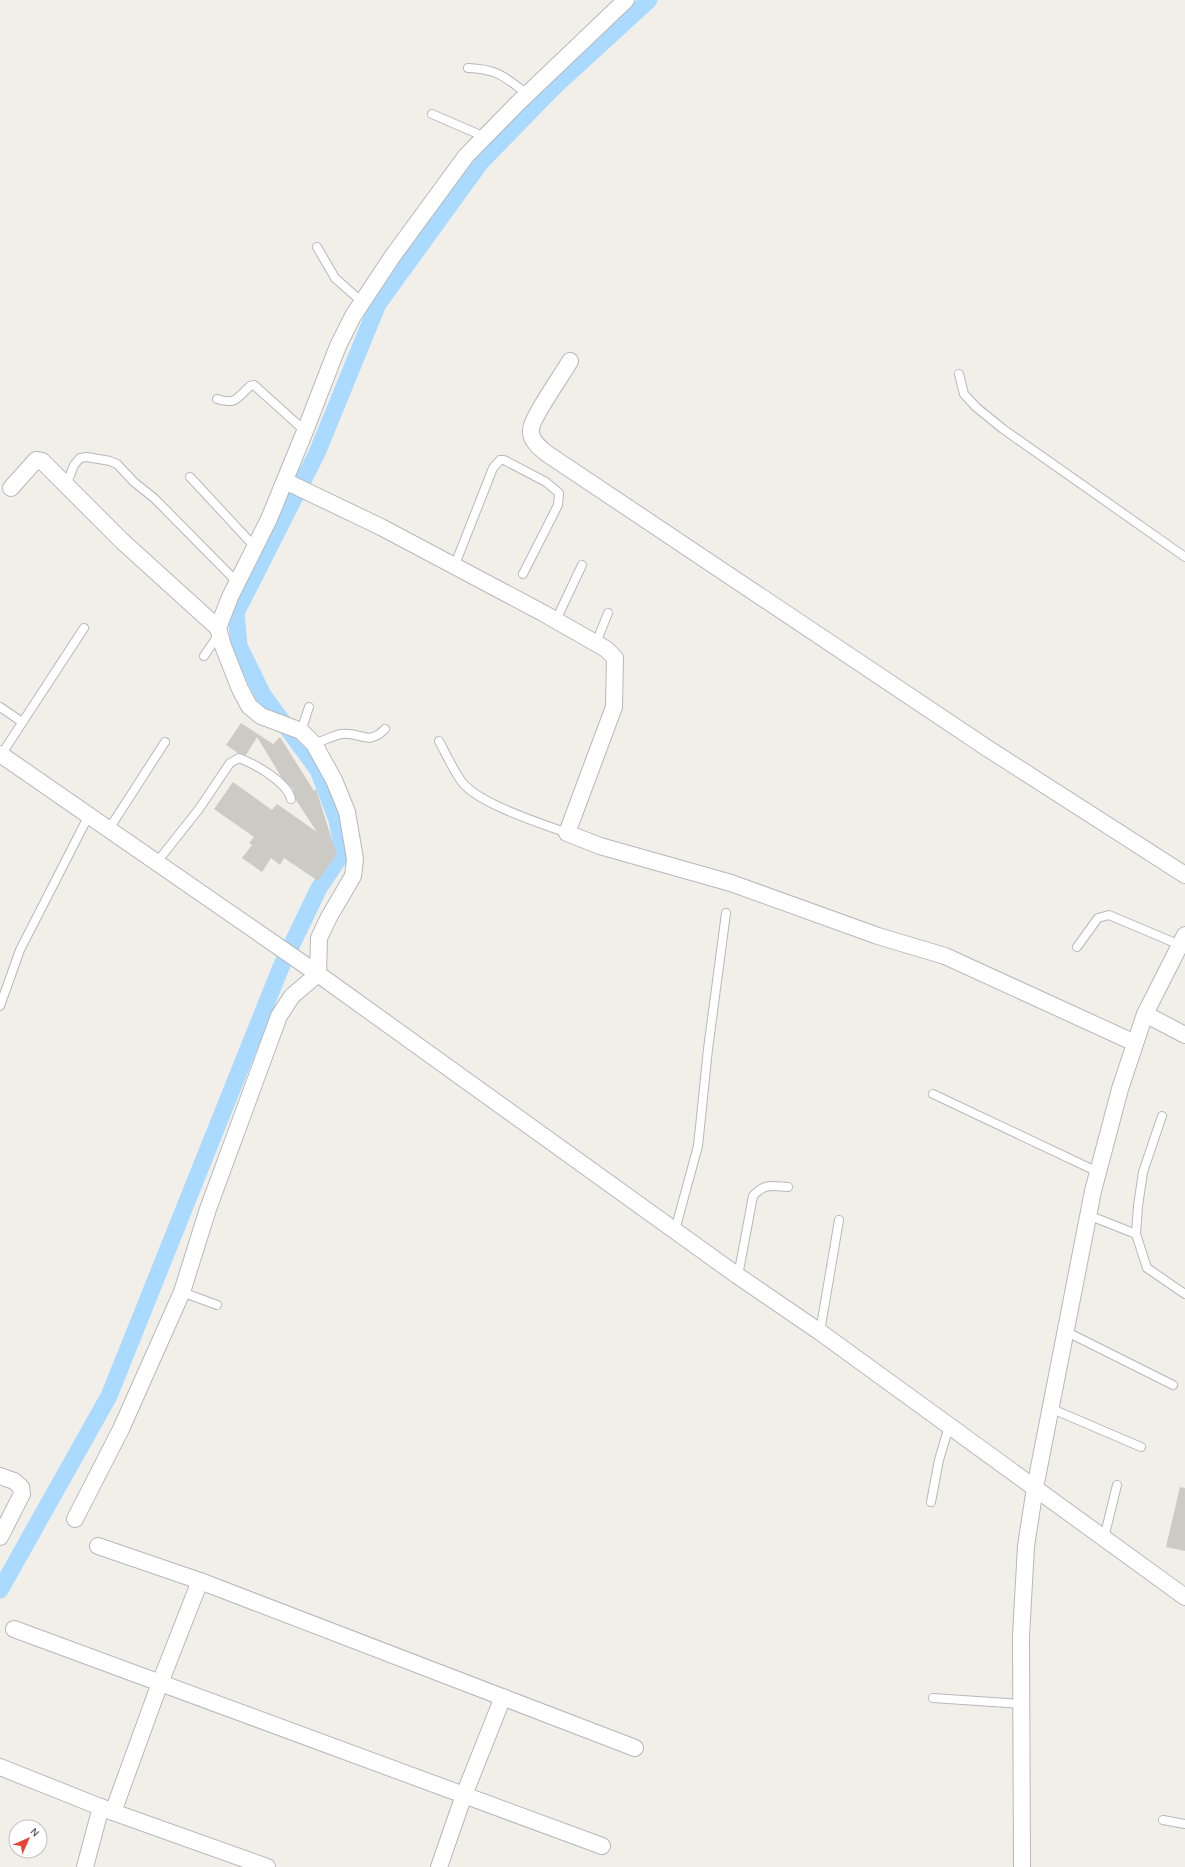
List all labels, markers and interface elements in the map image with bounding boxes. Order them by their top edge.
north arrow [8,1819,48,1859]
text: N [27,1825,42,1840]

